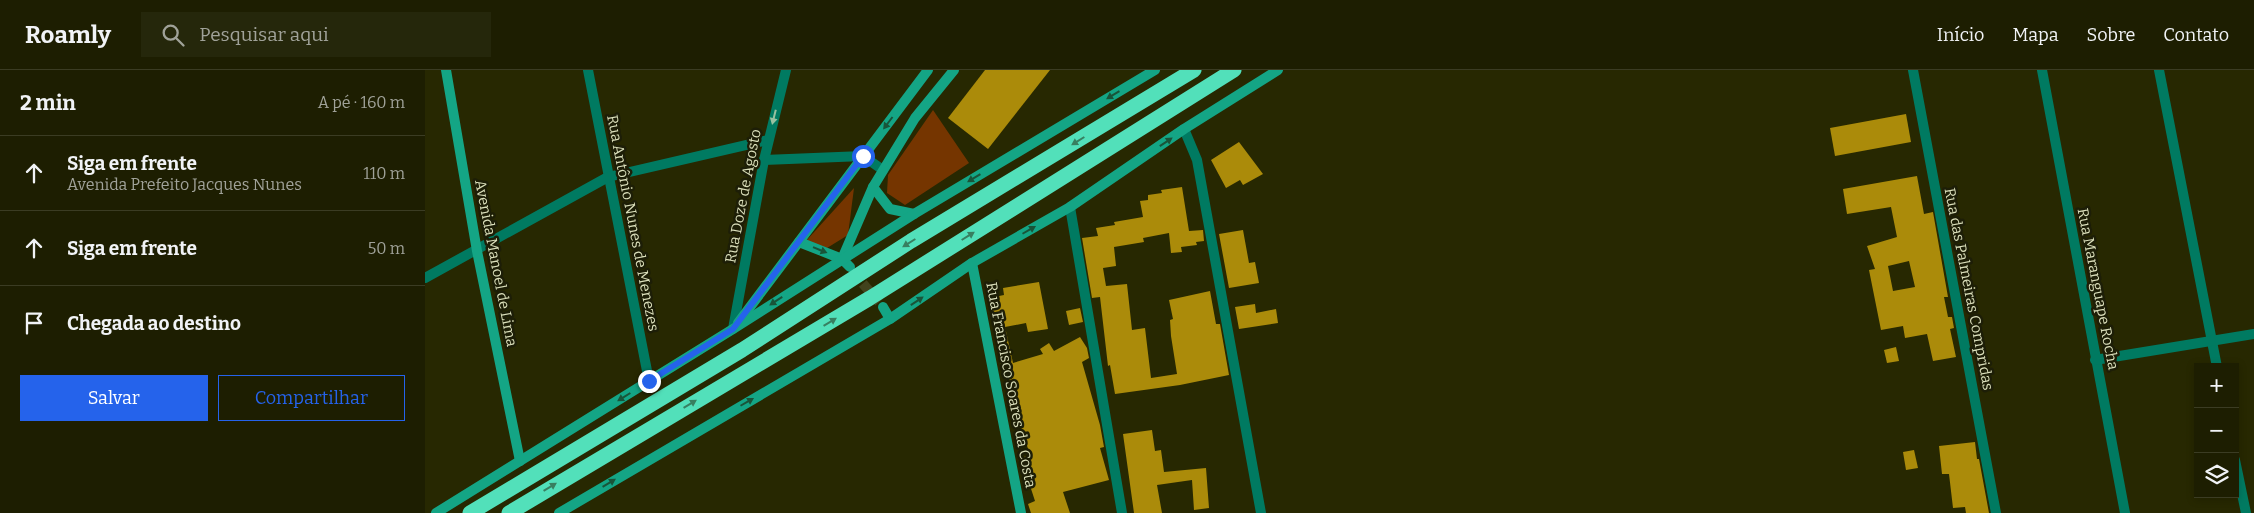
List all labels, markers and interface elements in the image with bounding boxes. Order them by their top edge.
search box [141,12,491,57]
text: Roamly [25,21,111,49]
icon: search [159,21,187,49]
text: Pesquisar aqui [199,23,329,46]
text: Início [1937,24,1984,46]
text: Mapa [2012,24,2059,46]
text: Sobre [2087,24,2135,46]
text: Contato [2163,24,2229,46]
text: 2 min [20,90,76,116]
one-way arrow [1107,90,1120,99]
text: A pé · 160 m [318,93,405,112]
one-way arrow [770,110,778,125]
street label: Rua Antônio Nunes de Menezes [603,113,663,333]
one-way arrow [882,116,893,129]
street label: Rua Doze de Agosto [721,128,765,264]
one-way arrow [1071,137,1084,146]
one-way arrow [1159,137,1172,147]
route start [852,145,875,168]
text: Siga em frente [67,152,197,175]
icon: ahead [20,159,48,187]
text: 110 m [363,164,405,183]
one-way arrow [967,174,980,183]
text: Avenida Prefeito Jacques Nunes [67,175,302,194]
street label: Avenida Manoel de Lima [471,178,521,348]
street label: Rua das Palmeiras Compridas [1941,186,1997,392]
street label: Rua Maranguape Rocha [2073,207,2123,371]
one-way arrow [1022,226,1037,234]
one-way arrow [961,232,974,241]
icon: ahead [20,234,48,262]
text: Siga em frente [67,237,197,260]
text: 50 m [368,239,405,258]
one-way arrow [902,239,915,248]
one-way arrow [813,246,828,254]
street label: Rua Francisco Soares da Costa [982,281,1040,489]
one-way arrow [770,296,783,306]
one-way arrow [910,296,924,306]
icon: arrive [20,309,48,337]
text: Chegada ao destino [67,312,241,335]
one-way arrow [823,317,836,326]
map controls [2194,363,2239,498]
button: + [2194,363,2239,408]
route end [638,370,661,393]
button: Salvar [20,375,208,421]
button: Compartilhar [218,375,405,421]
one-way arrow [617,392,631,401]
one-way arrow [741,398,754,407]
one-way arrow [683,400,696,409]
button: − [2194,408,2239,453]
button: layers [2194,453,2239,498]
one-way arrow [603,478,616,487]
one-way arrow [543,483,557,492]

